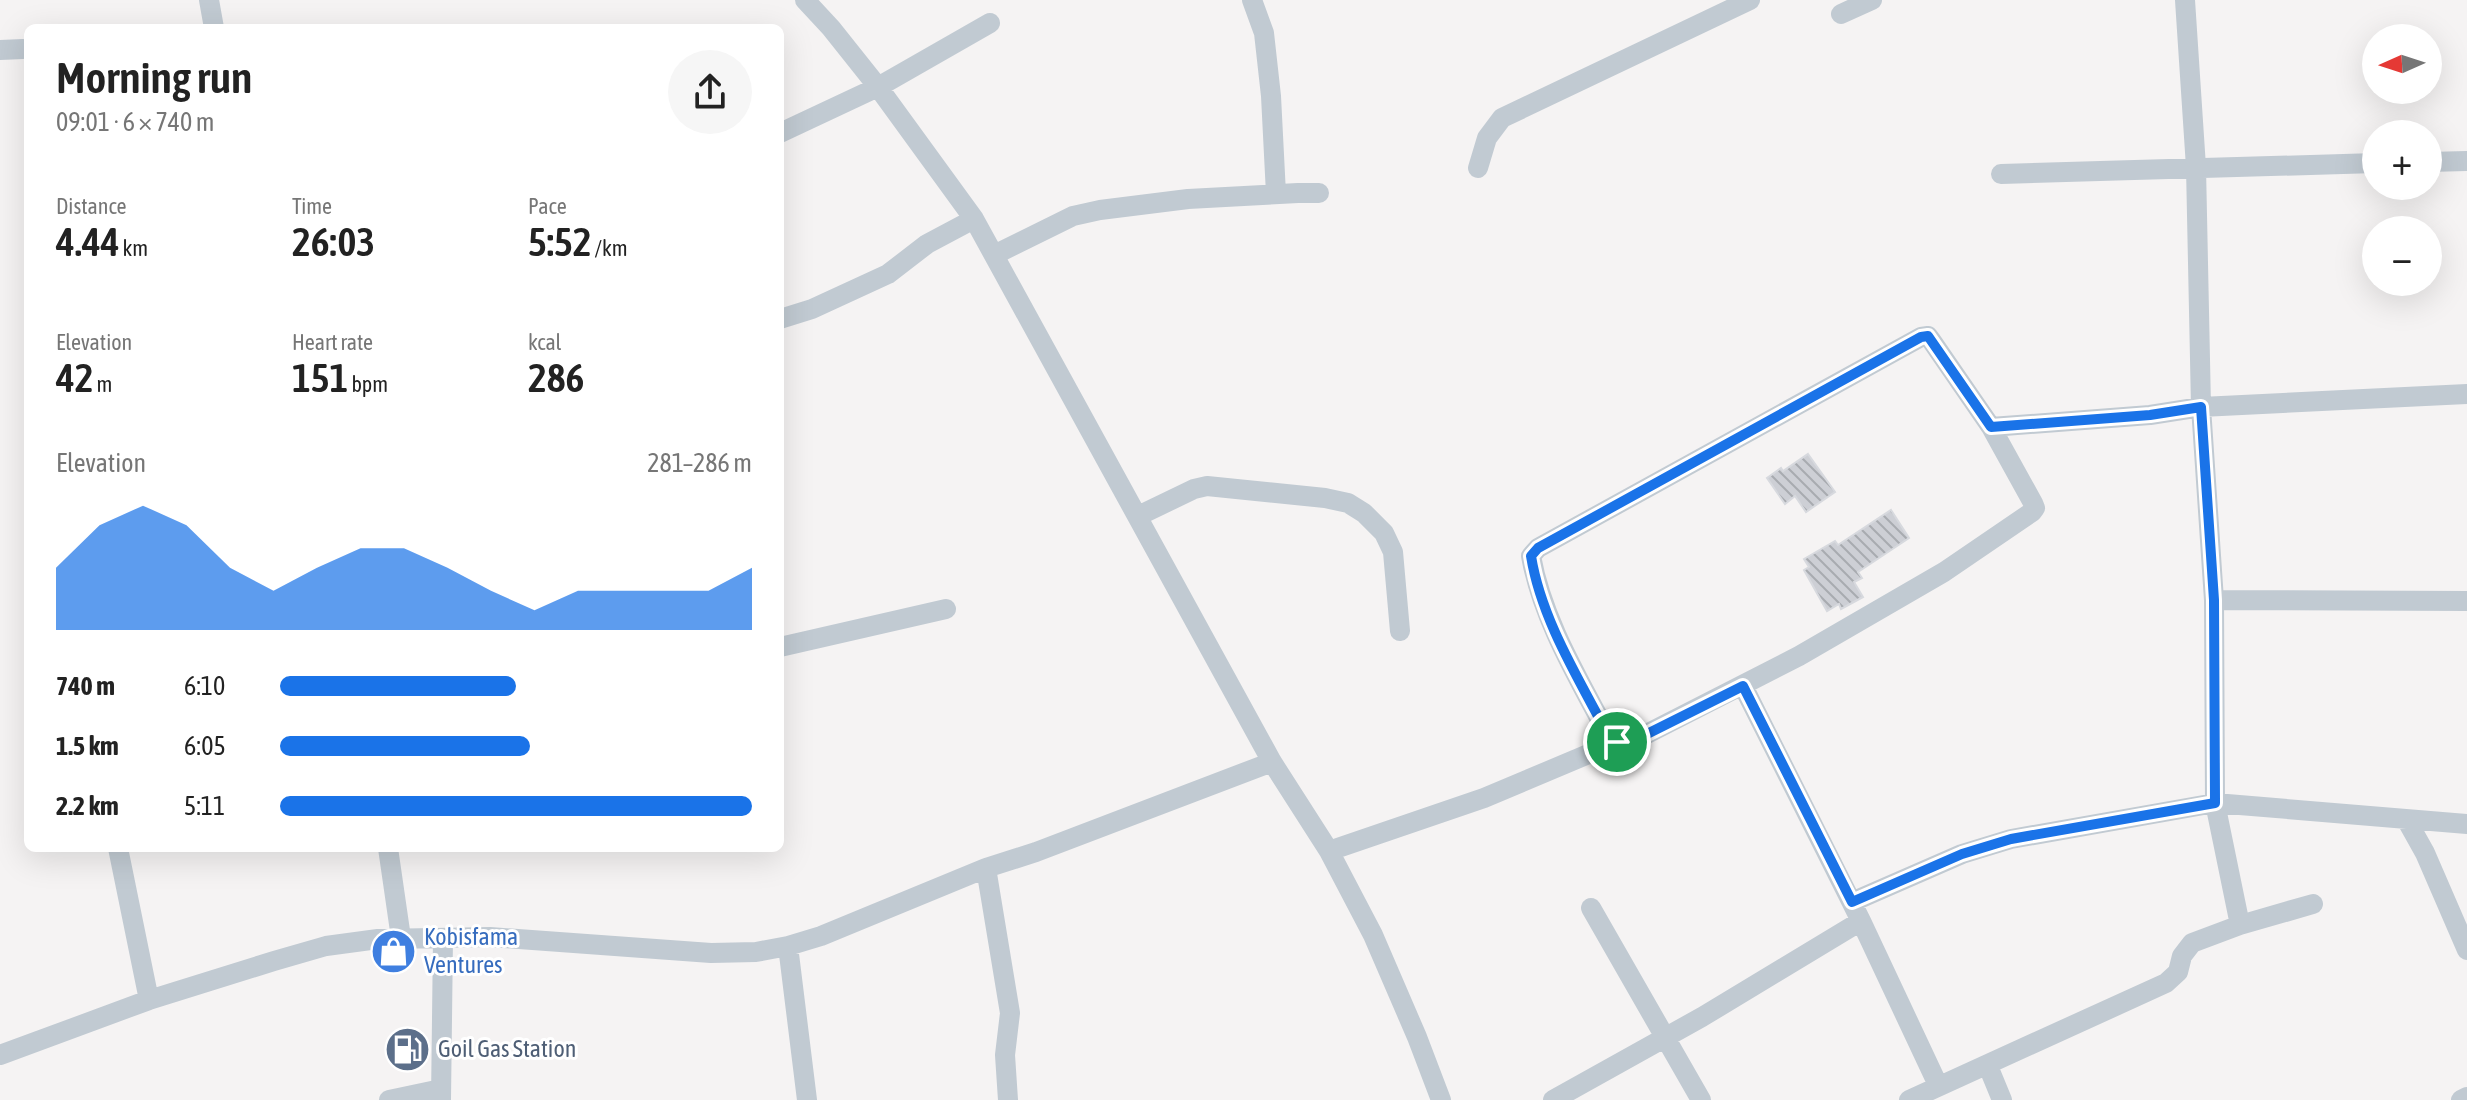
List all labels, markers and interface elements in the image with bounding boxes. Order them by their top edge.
north arrow [2362,24,2442,104]
map controls [2362,24,2442,296]
button: share [668,50,752,134]
text: Morning run [56,52,252,102]
text: 09:01 · 6 × 740 m [56,107,215,137]
button: + [2362,120,2442,200]
text: Distance [56,193,127,219]
text: Time [292,193,332,219]
text: Pace [528,193,567,219]
button: − [2362,216,2442,296]
text: 4.44 [56,219,120,264]
text: 26:03 [292,219,375,264]
text: 5:52 [528,219,592,264]
text: km [120,235,148,261]
text: /km [592,235,628,261]
text: Elevation [56,329,132,355]
text: Heart rate [292,329,373,355]
text: kcal [528,329,561,355]
text: 42 [56,355,94,400]
text: 151 [292,355,348,400]
text: 286 [528,355,584,400]
text: m [94,371,112,397]
text: bpm [348,371,388,397]
text: Elevation [56,448,146,478]
text: 281–286 m [647,448,752,478]
text: 740 m [56,671,115,701]
text: 6:10 [184,671,225,701]
pin [1583,708,1651,776]
icon: arrive [1595,720,1639,764]
text: 1.5 km [56,731,119,761]
text: 6:05 [184,731,226,761]
text: 2.2 km [56,791,119,821]
text: 5:11 [184,791,225,821]
place label: Kobisfama Ventures [424,923,518,978]
shop icon: Kobisfama Ventures [369,927,417,975]
fuel station icon: Goil Gas Station [383,1025,431,1073]
place label: Goil Gas Station [438,1035,576,1062]

